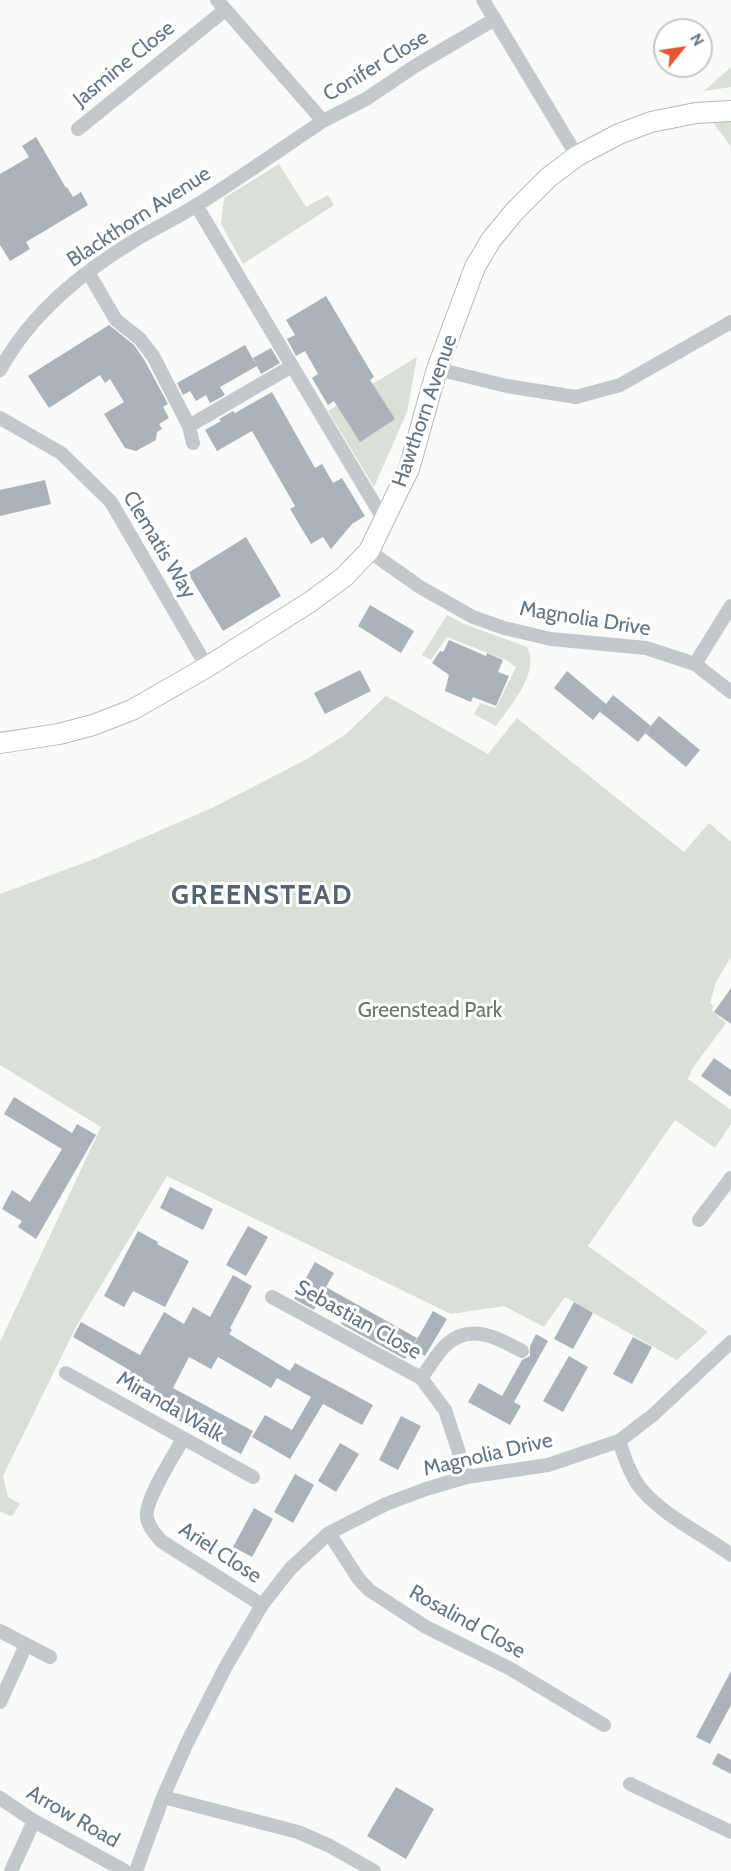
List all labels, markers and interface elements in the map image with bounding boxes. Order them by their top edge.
street label: Jasmine Close [68,16,180,112]
north arrow [653,18,713,78]
street label: Conifer Close [319,25,433,107]
text: N [686,30,708,49]
street label: Blackthorn Avenue [62,161,216,273]
street label: Hawthorn Avenue [387,332,463,490]
street label: Clematis Way [117,487,201,603]
street label: Magnolia Drive [518,596,652,642]
district label: GREENSTEAD [171,880,353,912]
park label: Greenstead Park [358,998,502,1024]
street label: Sebastian Close [291,1275,425,1365]
street label: Miranda Walk [112,1366,228,1448]
street label: Magnolia Drive [421,1428,555,1482]
street label: Ariel Close [174,1517,266,1589]
street label: Rosalind Close [405,1580,529,1664]
street label: Arrow Road [22,1780,124,1854]

